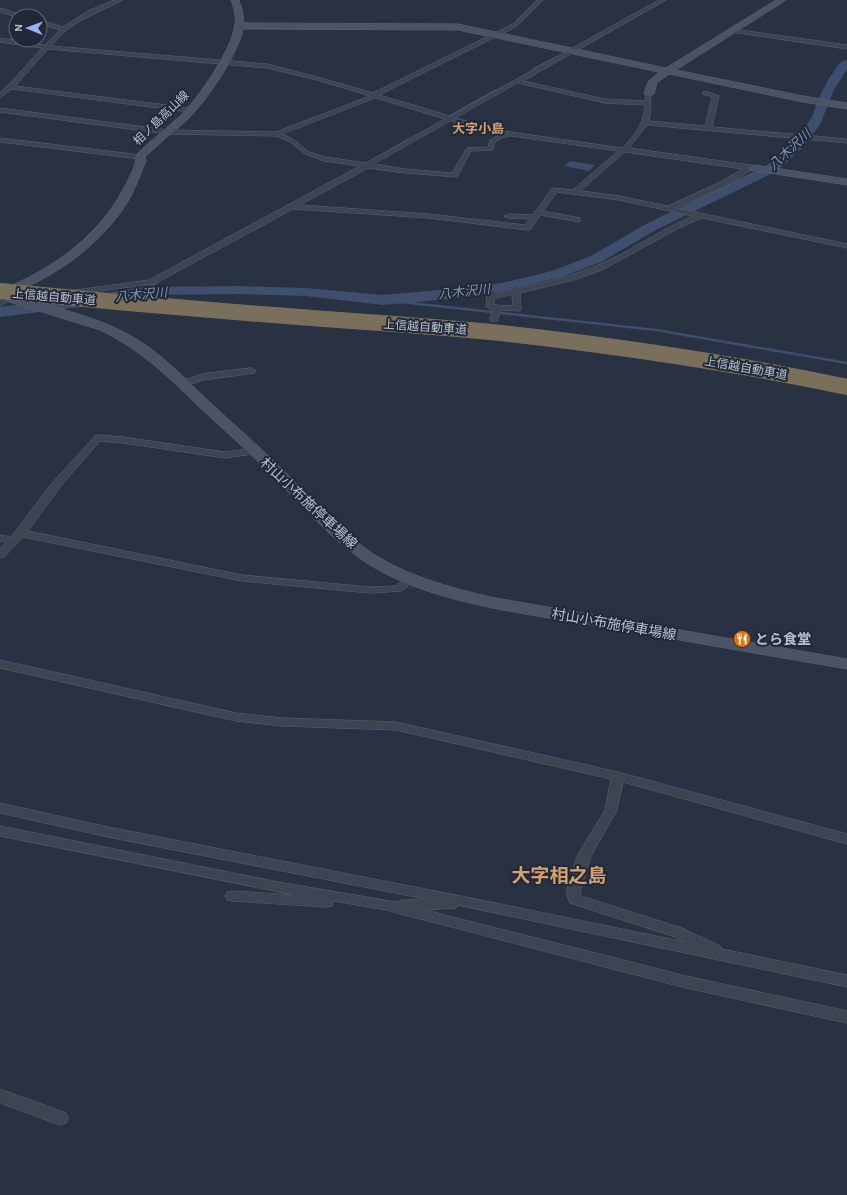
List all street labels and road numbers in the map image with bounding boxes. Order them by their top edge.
street label: 相ノ島高山線 [130,88,191,147]
street label: 上信越自動車道 [12,286,96,307]
street label: 上信越自動車道 [383,317,467,336]
street label: 上信越自動車道 [704,354,789,381]
street label: 村山小布施停車場線 [257,454,361,552]
street label: 村山小布施停車場線 [551,605,677,643]

